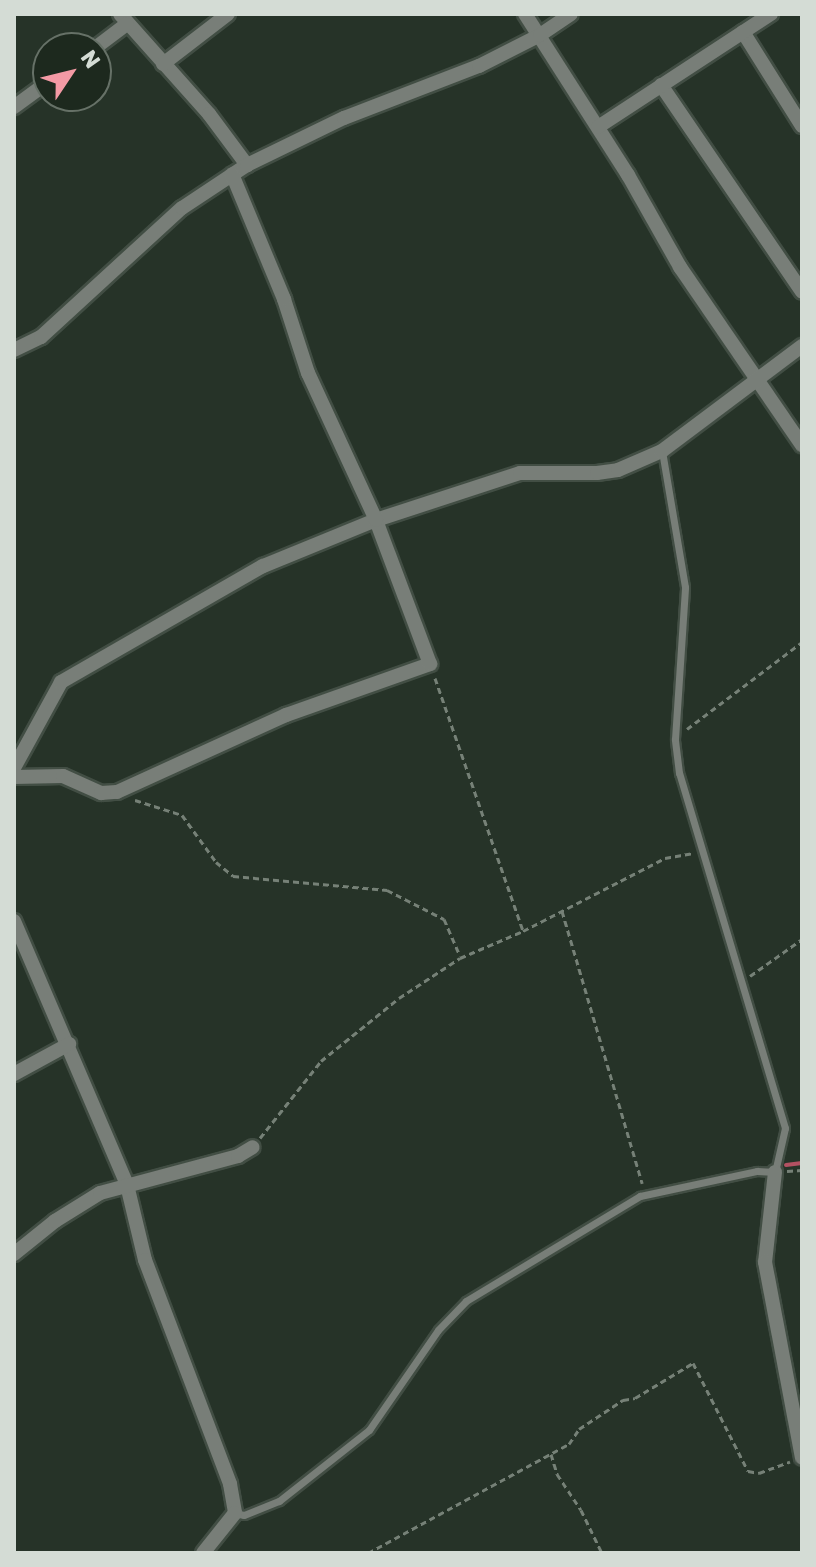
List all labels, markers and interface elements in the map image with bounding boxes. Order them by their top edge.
north arrow [32,32,112,112]
text: N [75,45,106,73]

